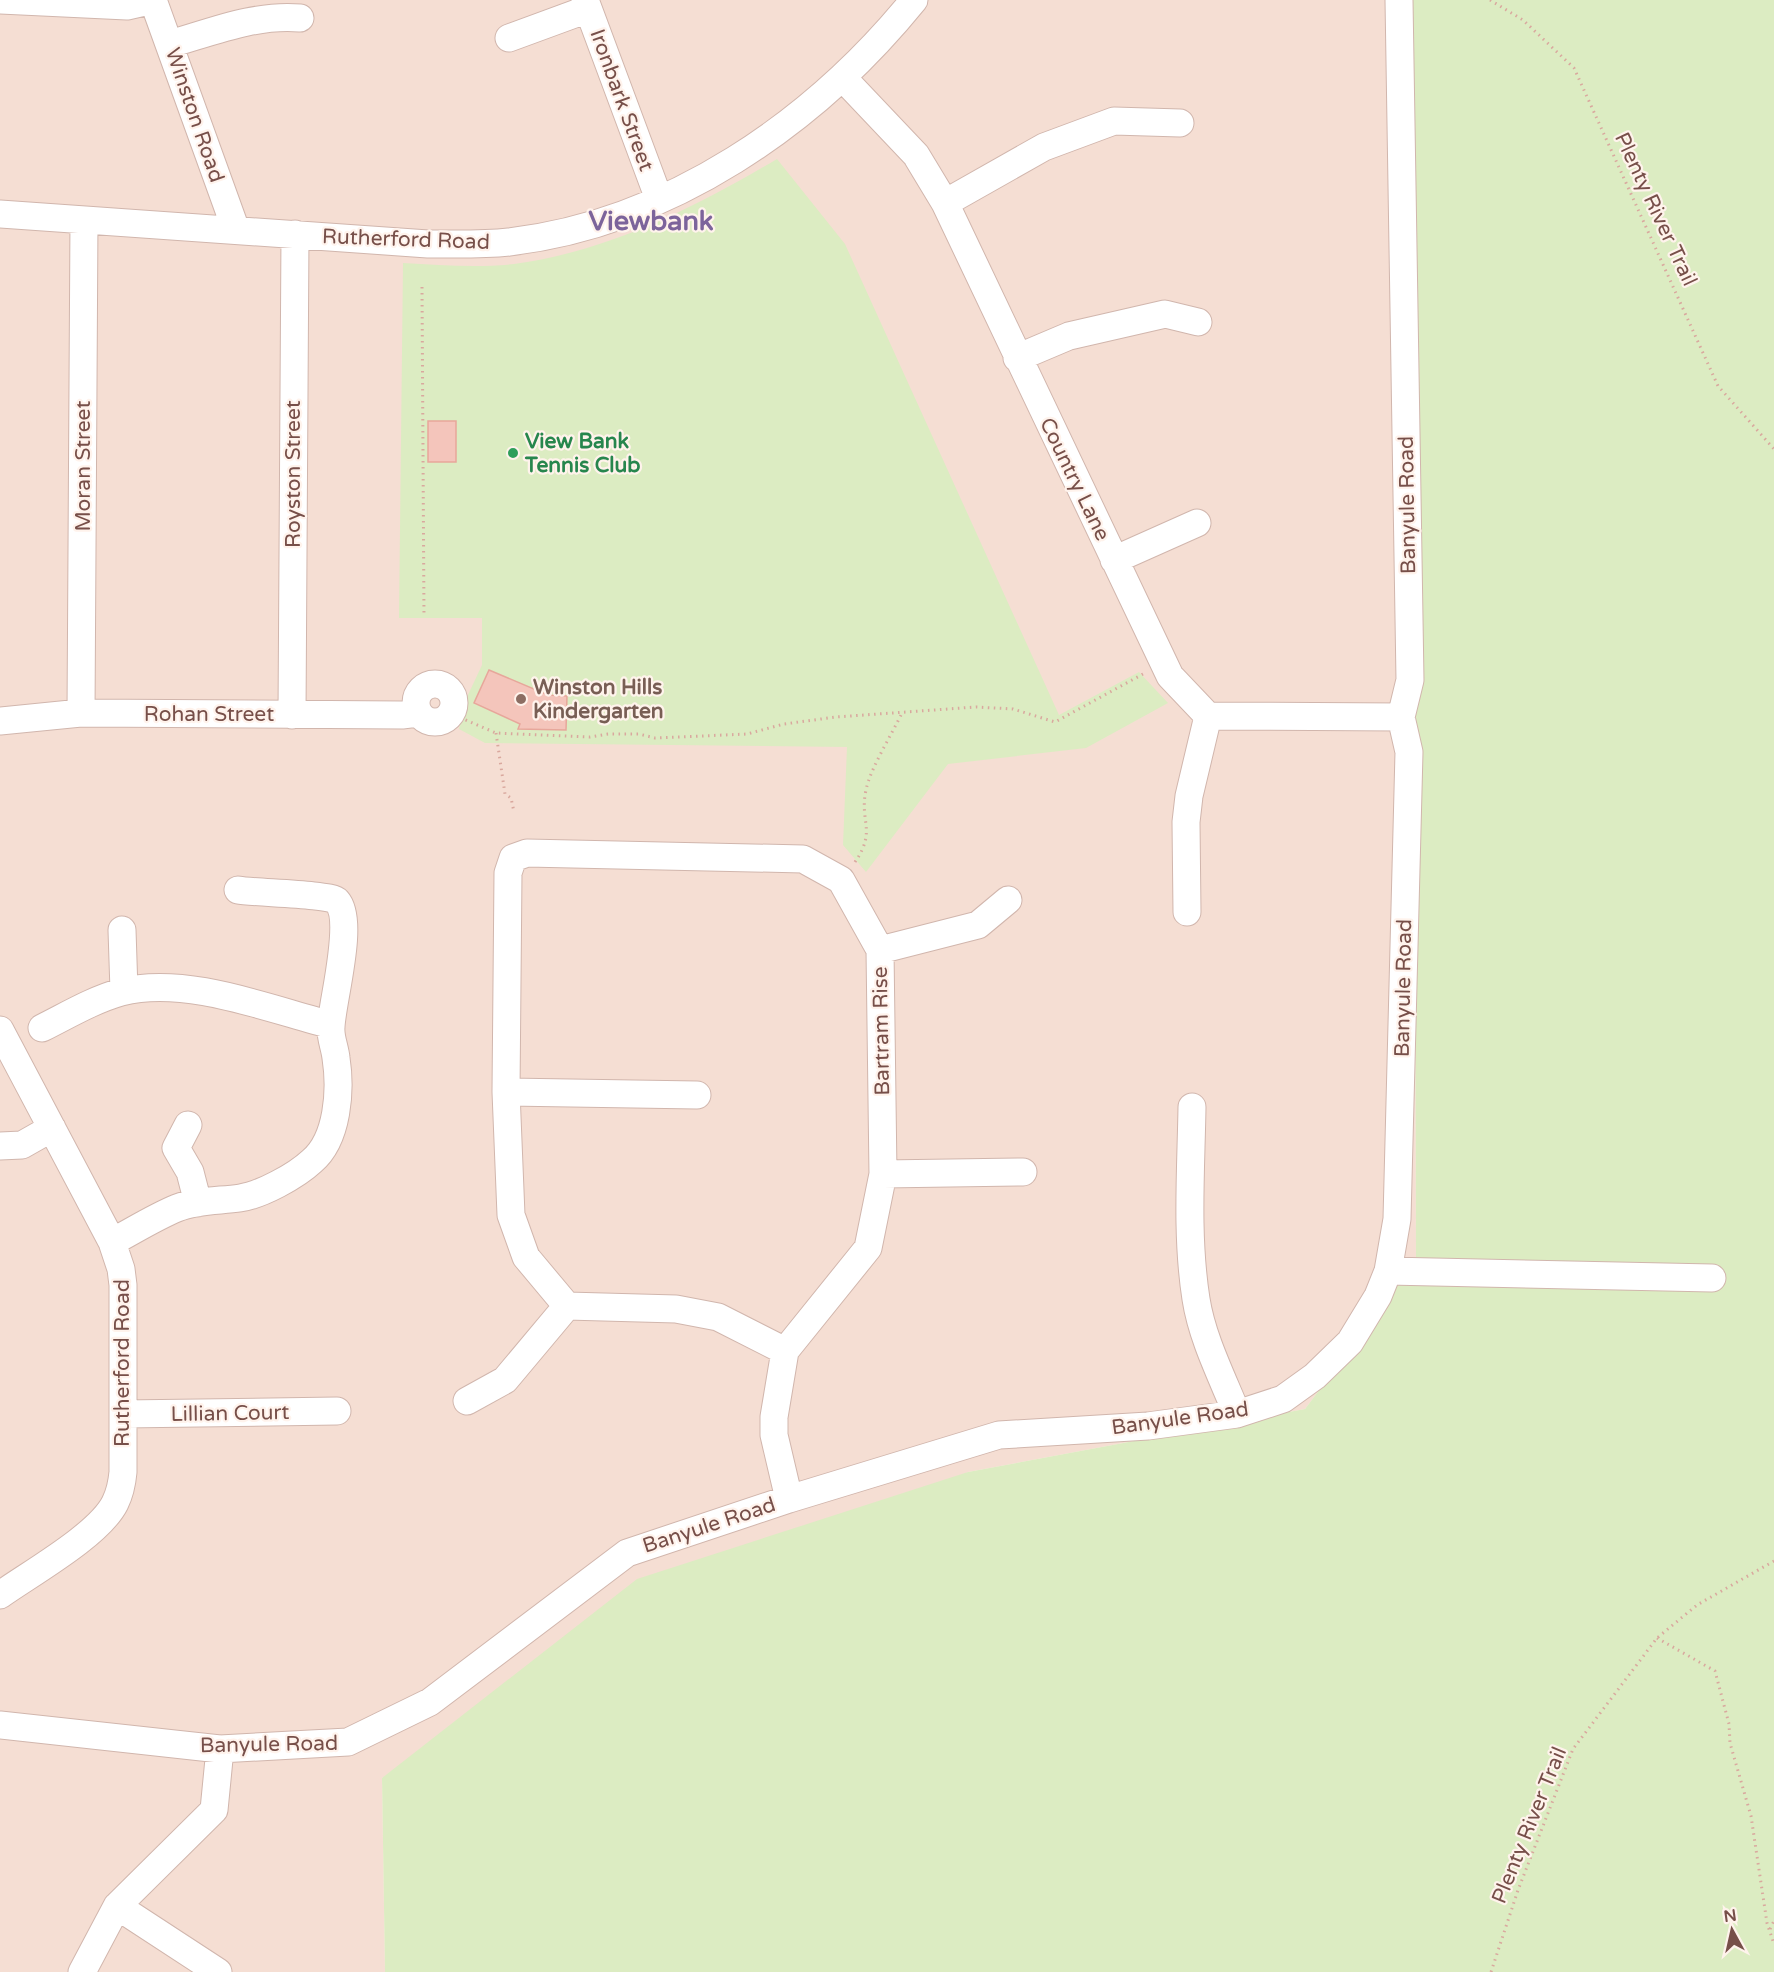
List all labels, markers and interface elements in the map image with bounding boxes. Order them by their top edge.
street label: Ironbark Street [584,26,659,174]
street label: Winston Road [160,45,229,186]
street label: Plenty River Trail [1609,128,1702,290]
district label: Viewbank [588,205,714,238]
street label: Rutherford Road [322,224,490,255]
street label: Royston Street [281,400,306,548]
street label: Moran Street [71,401,96,531]
street label: Country Lane [1034,414,1115,545]
place label: View Bank Tennis Club [524,429,641,478]
street label: Banyule Road [1394,436,1421,574]
marker: View Bank Tennis Club [506,446,520,460]
place label: Winston Hills Kindergarten [533,675,664,724]
marker: Winston Hills Kindergarten [514,692,528,706]
street label: Rohan Street [144,702,274,727]
street label: Banyule Road [1390,919,1417,1057]
street label: Bartram Rise [868,966,895,1096]
street label: Rutherford Road [110,1279,135,1447]
street label: Banyule Road [1110,1396,1250,1441]
street label: Lillian Court [170,1400,290,1427]
street label: Banyule Road [639,1492,779,1559]
street label: Banyule Road [200,1731,338,1758]
street label: Plenty River Trail [1487,1743,1572,1907]
north arrow [1702,1900,1762,1960]
text: N [1722,1905,1738,1927]

